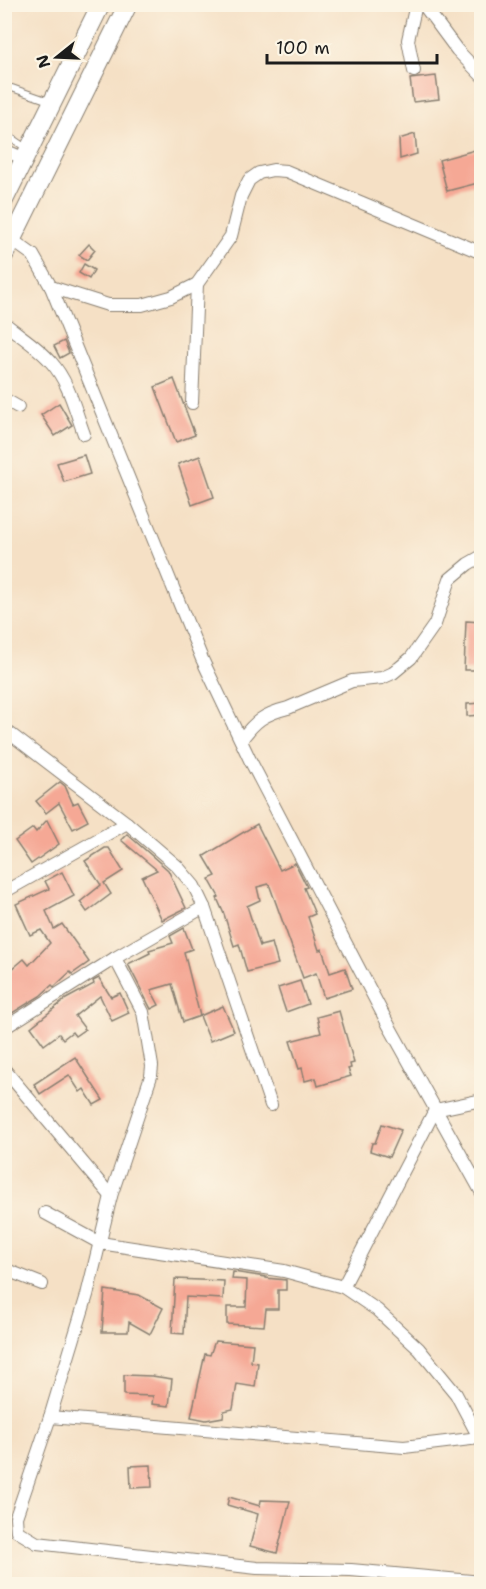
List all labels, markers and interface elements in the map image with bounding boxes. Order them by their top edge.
north arrow [27,27,87,87]
scale bar [267,27,436,65]
text: 100 m [276,36,330,60]
text: N [31,52,55,71]

